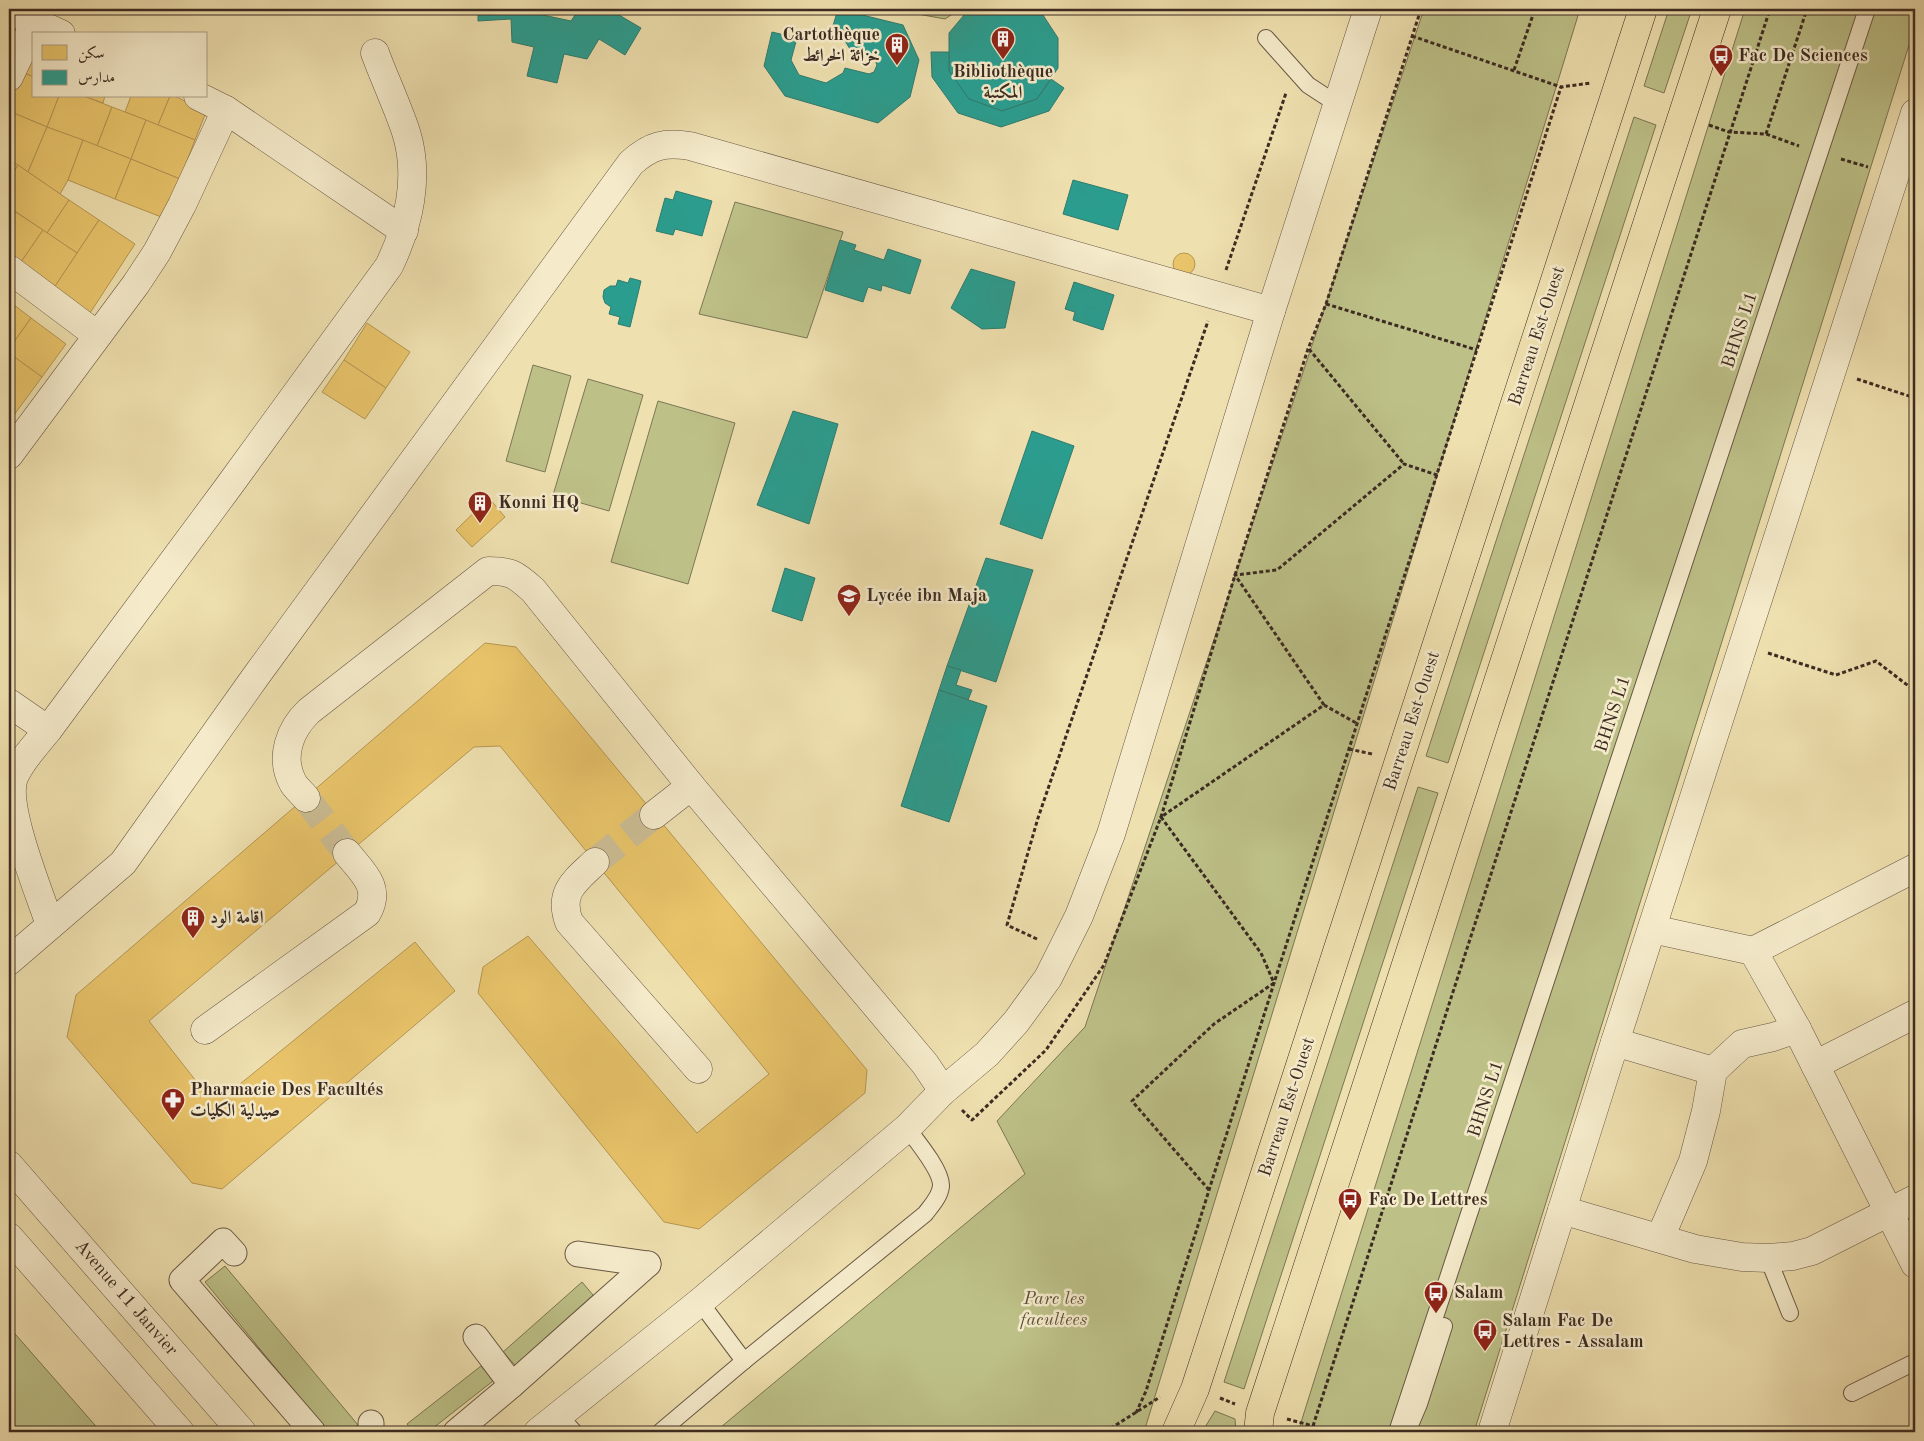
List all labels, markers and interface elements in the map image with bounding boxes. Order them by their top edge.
place label: Cartothèque خزائة الخرائط [783,26,880,67]
building icon: Bibliothèque المكتبة [990,26,1016,60]
legend [32,32,208,98]
building icon: Cartothèque خزائة الخرائط [884,32,910,66]
bus stop icon: Fac De Sciences [1708,43,1734,77]
text: سكن [78,45,105,63]
place label: Fac De Sciences [1738,47,1868,65]
place label: Bibliothèque المكتبة [953,63,1053,103]
text: مدارس [78,71,115,86]
street label: Barreau Est-Ouest [1506,264,1568,408]
street label: BHNS L1 [1719,290,1761,370]
building icon: Konni HQ [467,490,493,524]
place label: Konni HQ [498,494,579,512]
school or university icon: Lycée ibn Maja [836,583,862,617]
place label: Lycée ibn Maja [866,587,987,605]
street label: Barreau Est-Ouest [1381,649,1443,793]
street label: BHNS L1 [1592,674,1634,754]
building icon: اقامة الود [180,905,206,939]
place label: اقامة الود [210,909,264,928]
street label: Barreau Est-Ouest [1256,1035,1318,1179]
street label: BHNS L1 [1465,1059,1507,1139]
place label: Pharmacie Des Facultés صيدلية الكليات [190,1081,383,1120]
pharmacy icon: Pharmacie Des Facultés صيدلية الكليات [160,1087,186,1121]
bus stop icon: Fac De Lettres [1337,1187,1363,1221]
place label: Fac De Lettres [1368,1191,1488,1209]
street label: Avenue 11 Janvier [71,1237,181,1360]
bus stop icon: Salam [1423,1280,1449,1314]
place label: Salam [1454,1284,1503,1302]
park label: Parc les facultees [1020,1290,1088,1329]
place label: Salam Fac De Lettres - Assalam [1502,1312,1644,1351]
bus stop icon: Salam Fac De Lettres - Assalam [1472,1318,1498,1352]

